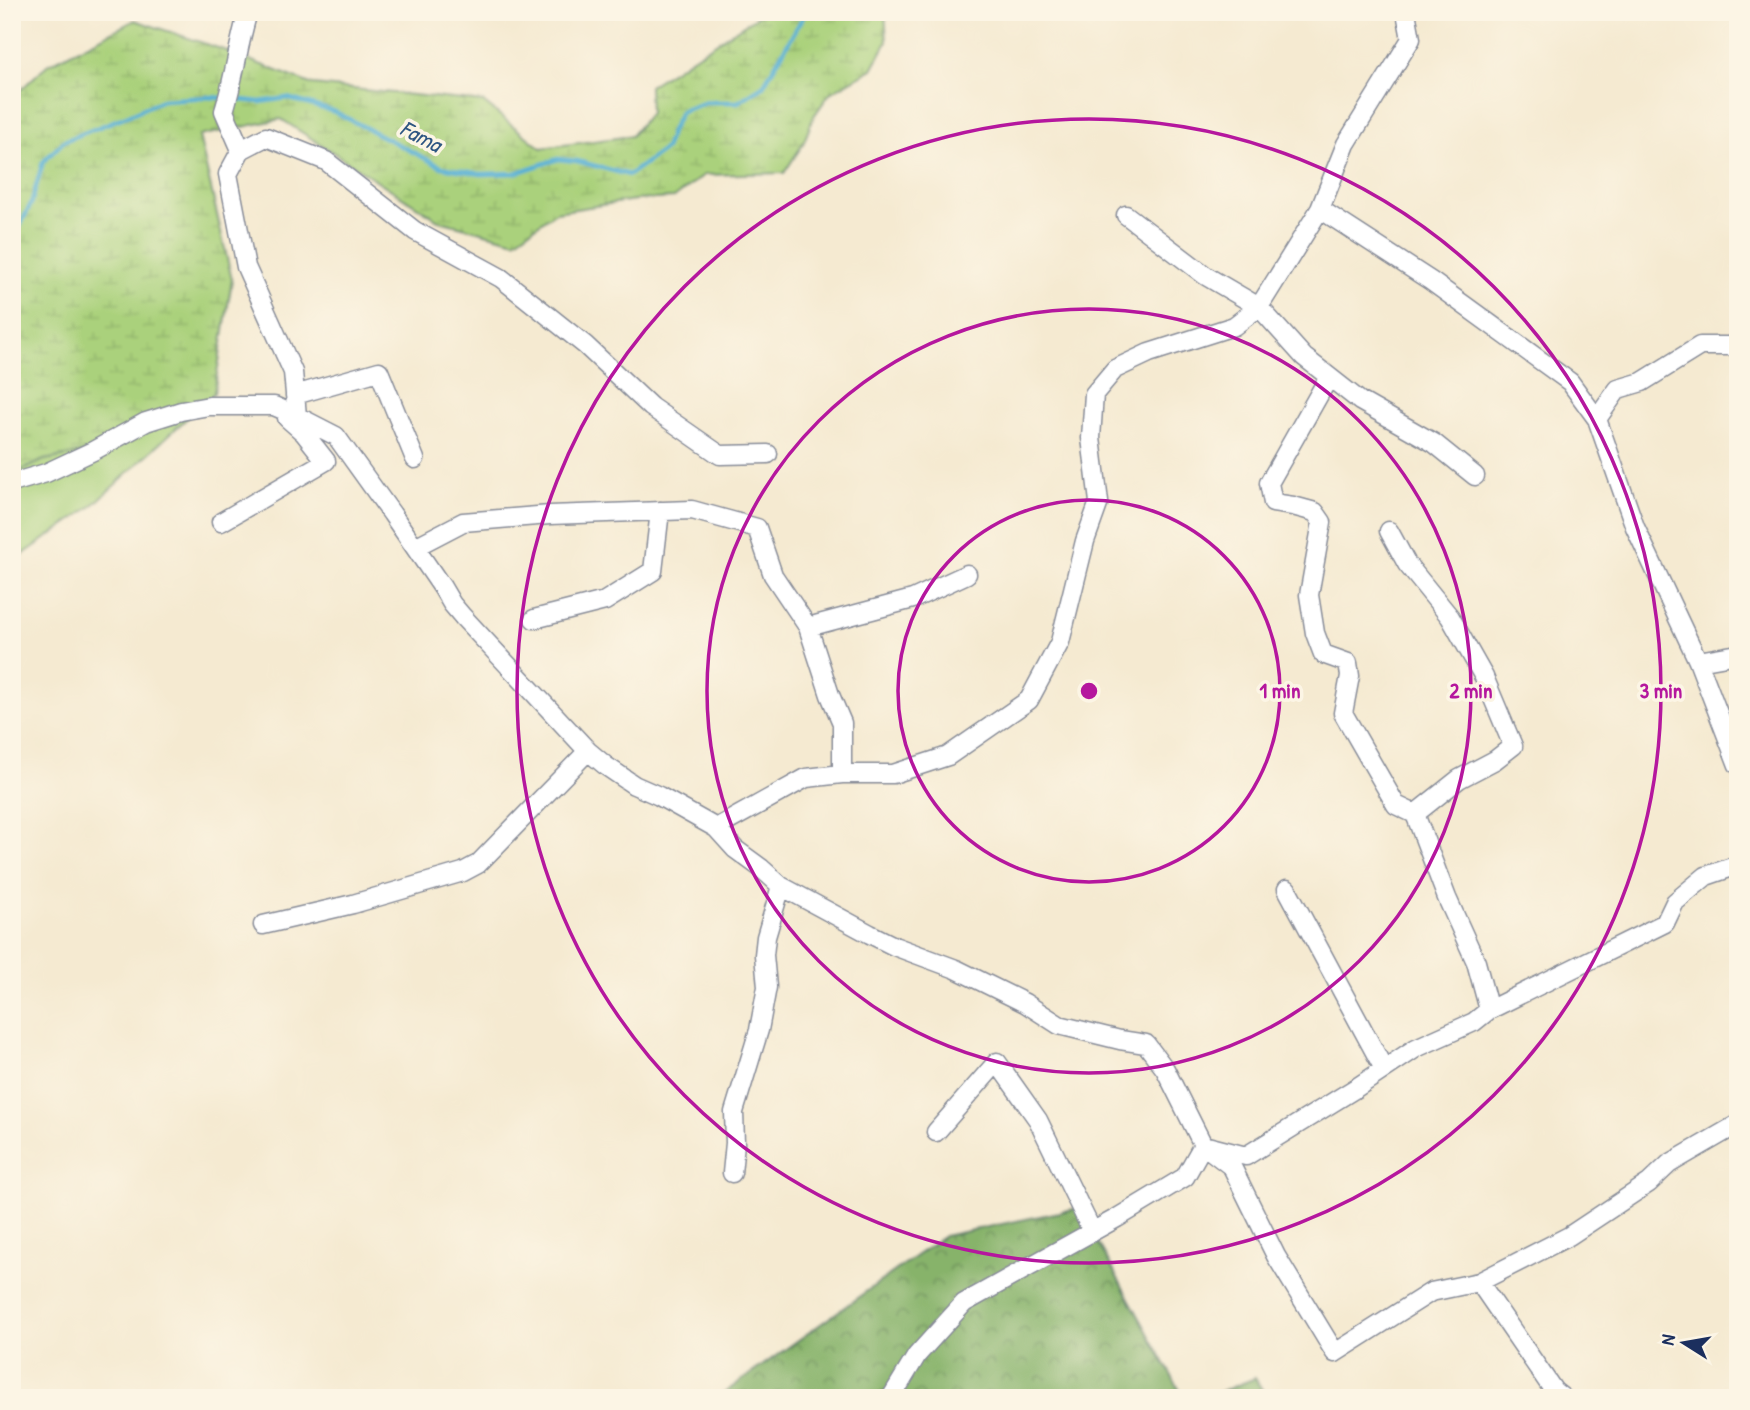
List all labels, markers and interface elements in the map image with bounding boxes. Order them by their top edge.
water label: Fama [395,112,449,160]
text: 1 min [1260,676,1300,705]
text: 2 min [1449,676,1493,705]
text: 3 min [1640,676,1682,705]
centre of rings [1077,679,1101,703]
north arrow [1648,1308,1718,1378]
text: N [1654,1332,1681,1347]

